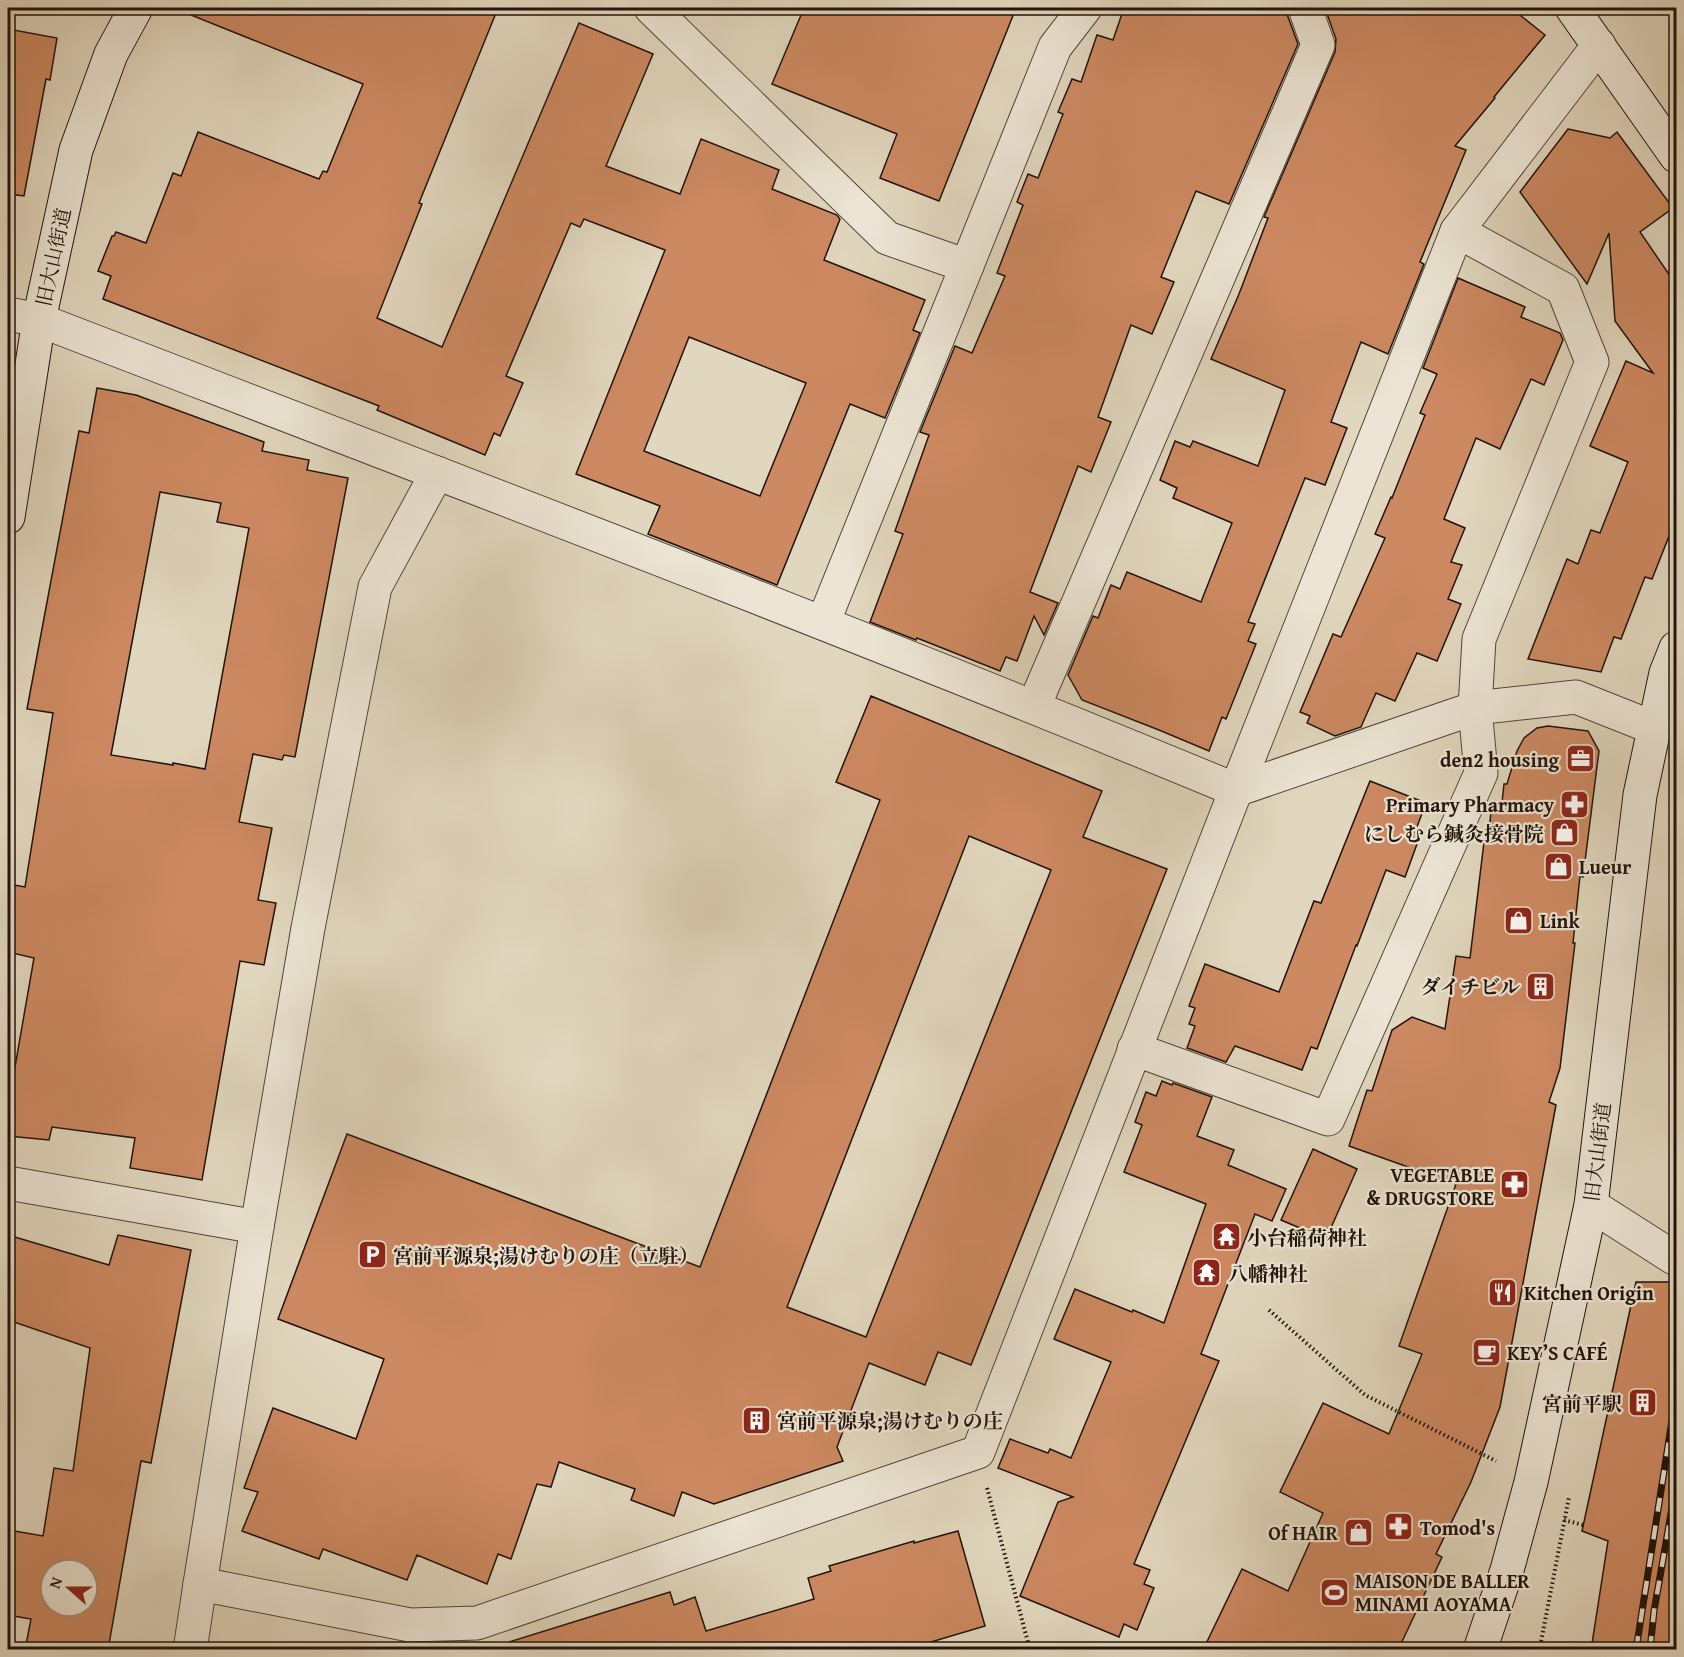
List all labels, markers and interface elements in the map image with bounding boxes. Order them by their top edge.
street label: 旧大山街道 [28,205,78,309]
office icon: den2 housing [1564,743,1596,775]
place label: den2 housing [1440,745,1559,774]
pharmacy icon: Primary Pharmacy [1559,788,1591,820]
place label: Primary Pharmacy [1386,790,1555,819]
shop icon: にしむら鍼灸接骨院 [1549,817,1581,849]
place label: にしむら鍼灸接骨院 [1364,819,1544,848]
shop icon: Lueur [1542,850,1574,882]
place label: Lueur [1579,852,1631,881]
shop icon: Link [1503,904,1535,936]
place label: Link [1540,906,1580,935]
building icon: ダイチビル [1525,970,1557,1002]
place label: ダイチビル [1420,972,1520,1001]
street label: 旧大山街道 [1577,1101,1617,1203]
place label: VEGETABLE & DRUGSTORE [1367,1160,1494,1212]
pharmacy icon: VEGETABLE & DRUGSTORE [1499,1169,1531,1201]
temple icon: 小台稲荷神社 [1210,1221,1242,1253]
place label: 小台稲荷神社 [1247,1223,1367,1252]
parking icon: 宮前平源泉;湯けむりの庄（立駐） [356,1239,388,1271]
place label: 宮前平源泉;湯けむりの庄（立駐） [393,1241,699,1270]
temple icon: 八幡神社 [1191,1257,1223,1289]
place label: 八幡神社 [1228,1259,1308,1288]
restaurant icon: Kitchen Origin [1487,1276,1519,1308]
place label: Kitchen Origin [1524,1278,1654,1307]
cafe icon: KEY’S CAFÉ [1470,1336,1502,1368]
place label: KEY’S CAFÉ [1507,1338,1608,1367]
building icon: 宮前平駅 [1627,1387,1659,1419]
place label: 宮前平駅 [1542,1389,1622,1418]
building icon: 宮前平源泉;湯けむりの庄 [740,1404,772,1436]
place label: 宮前平源泉;湯けむりの庄 [777,1406,1003,1435]
pharmacy icon: Tomod's [1383,1511,1415,1543]
place label: Tomod's [1420,1513,1495,1542]
shop icon: Of HAIR [1343,1516,1375,1548]
place label: Of HAIR [1268,1518,1339,1547]
north arrow [39,1558,99,1618]
place label: MAISON DE BALLER MINAMI AOYAMA [1355,1566,1530,1618]
text: N [42,1573,68,1592]
sports icon: MAISON DE BALLER MINAMI AOYAMA [1318,1576,1350,1608]

